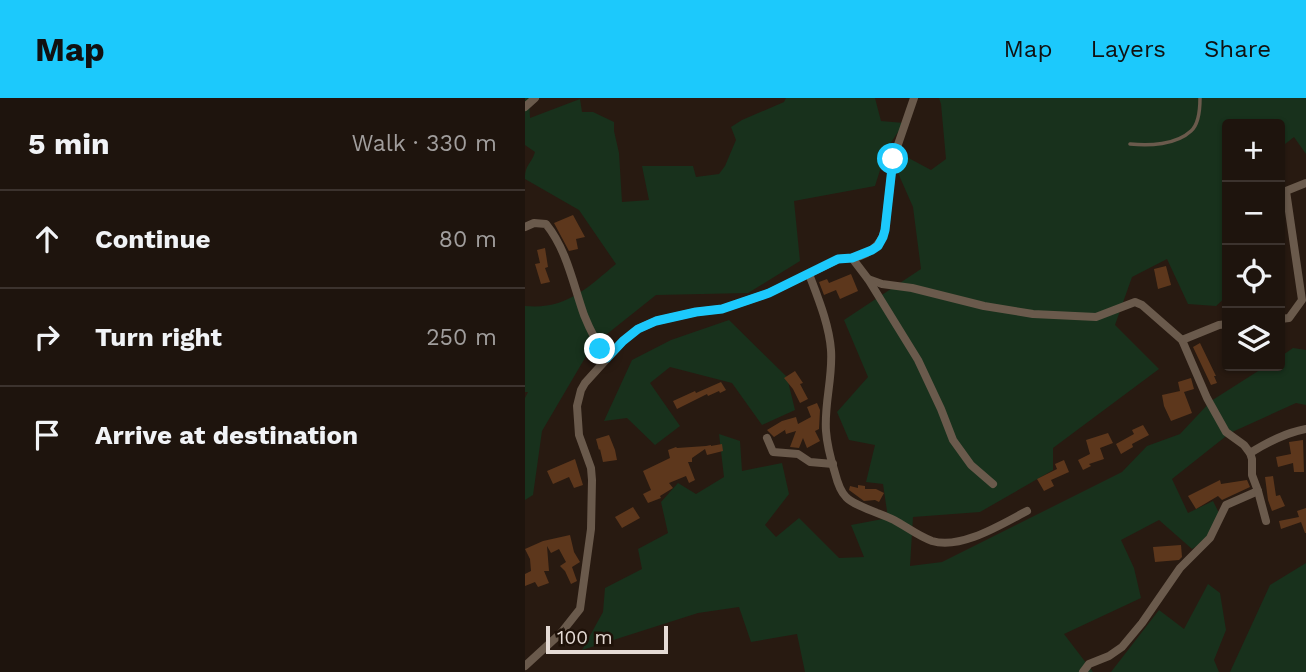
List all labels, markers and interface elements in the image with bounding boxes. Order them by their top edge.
text: Map [35,30,105,69]
text: Map [1004,35,1052,63]
text: Layers [1090,35,1166,63]
text: Share [1204,35,1271,63]
map controls [1222,119,1285,371]
button: + [1222,119,1285,182]
text: 5 min [28,126,110,161]
text: Walk · 330 m [351,130,497,157]
route start [877,143,908,174]
button: − [1222,182,1285,245]
icon: ahead [28,220,66,258]
text: Continue [95,224,211,254]
text: 80 m [439,226,497,253]
button: locate [1222,245,1285,308]
button: layers [1222,308,1285,371]
icon: right [28,318,66,356]
text: Turn right [95,322,222,352]
text: 250 m [426,324,497,351]
route end [584,333,615,364]
icon: arrive [28,416,66,454]
text: Arrive at destination [95,420,358,450]
scale bar [546,623,669,655]
text: 100 m [557,626,613,649]

